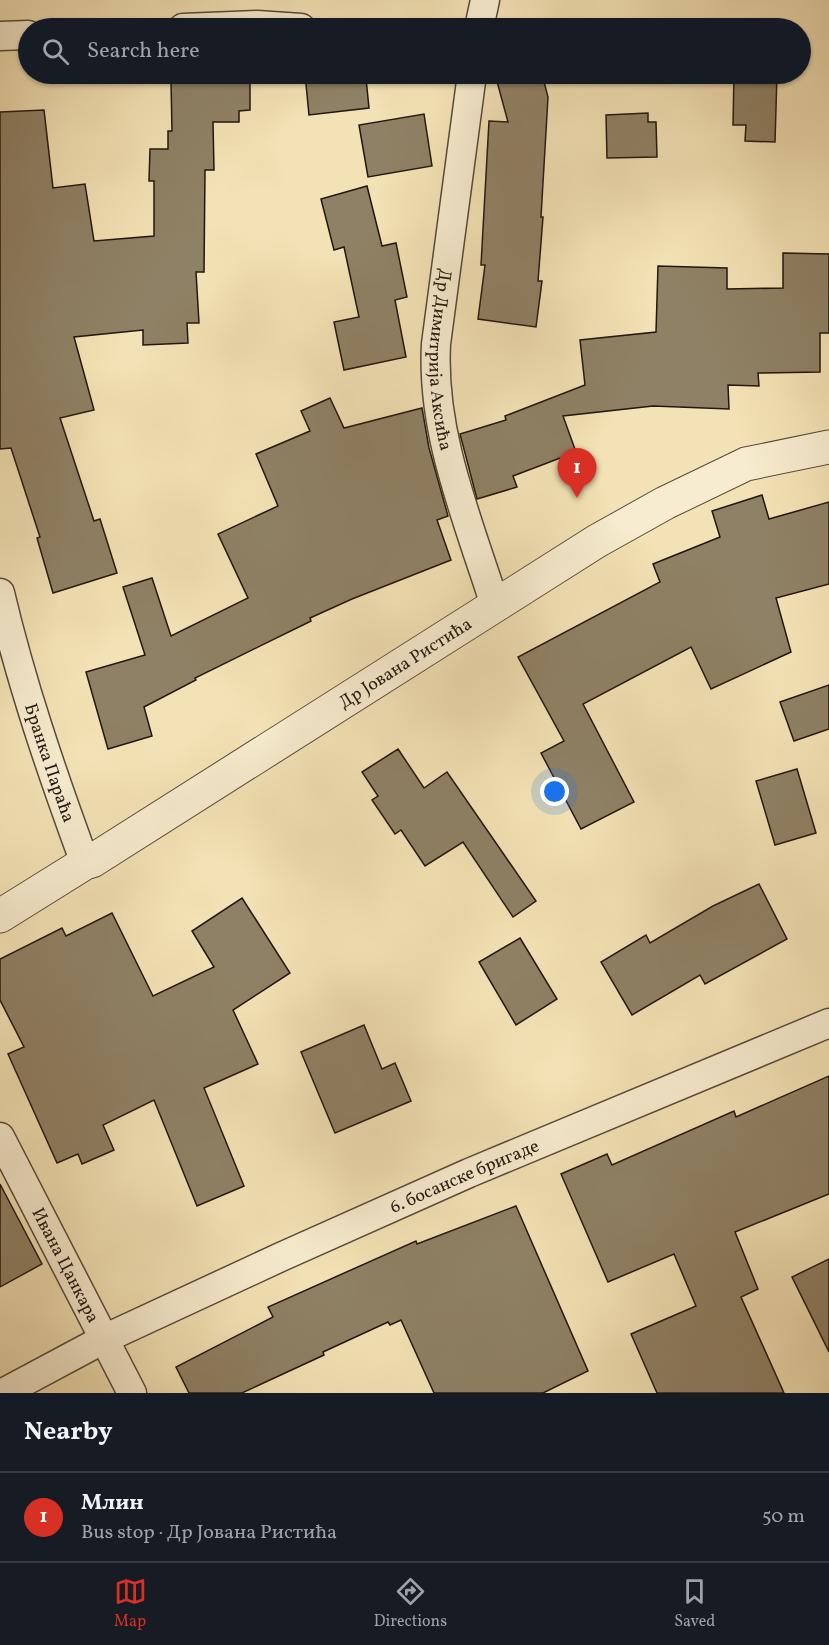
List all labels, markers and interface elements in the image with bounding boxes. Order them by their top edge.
search box [18,18,811,84]
icon: search [39,35,72,68]
text: Search here [87,36,200,67]
street label: Др Димитрија Аксића [421,267,458,453]
pin: 1 [558,448,596,498]
street label: Др Јована Ристића [334,612,477,716]
street label: Бранка Параћа [17,700,80,826]
your location [540,777,569,806]
street label: 6. босанске бригаде [386,1134,543,1221]
street label: Ивана Цанкара [25,1204,105,1328]
text: Nearby [24,1414,113,1450]
text: Млин [81,1488,144,1519]
text: 1 [39,1503,48,1531]
text: 50 m [762,1503,805,1531]
text: Bus stop · Др Јована Ристића [81,1519,337,1547]
tab: Map [114,1575,147,1633]
tab: Directions [374,1575,447,1633]
tab: Saved [674,1575,715,1633]

